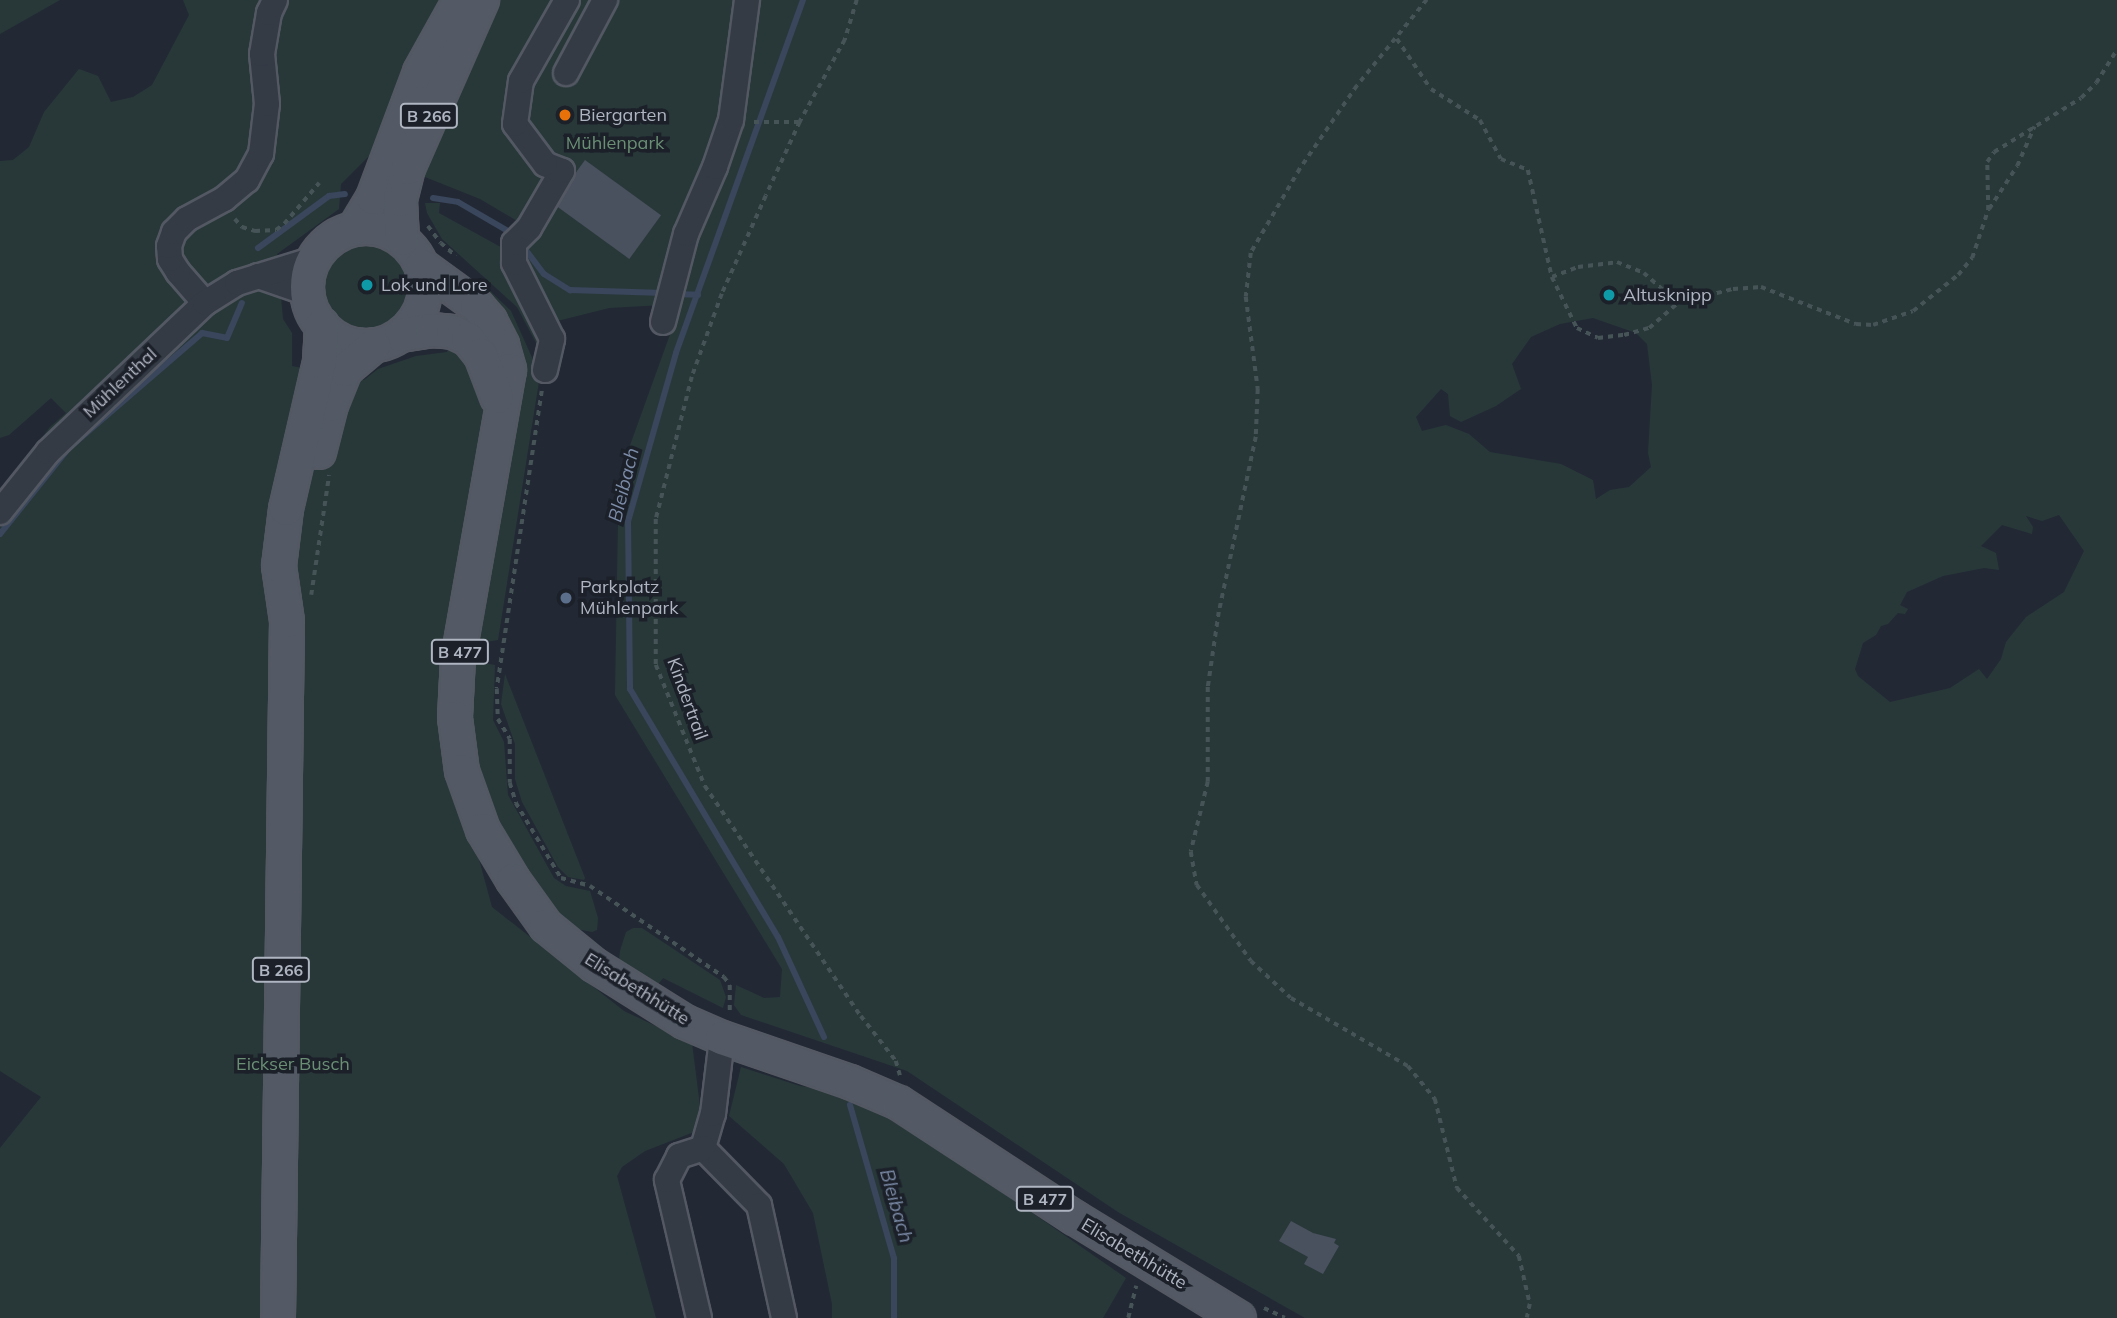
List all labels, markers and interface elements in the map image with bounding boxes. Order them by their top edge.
road number: B 266 [399,104,459,128]
place label: Biergarten [579,104,667,126]
marker: Biergarten [557,107,573,123]
park label: Mühlenpark [566,132,664,154]
place label: Lok und Lore [381,274,488,296]
marker: Lok und Lore [359,277,375,293]
place label: Altusknipp [1623,284,1712,306]
marker: Altusknipp [1601,287,1617,303]
street label: Mühlenthal [79,343,161,423]
water label: Bleibach [604,446,644,524]
place label: Parkplatz Mühlenpark [580,577,678,620]
marker: Parkplatz Mühlenpark [558,590,574,606]
road number: B 477 [430,639,490,664]
street label: Kindertrail [662,655,712,743]
street label: Elisabethhütte [581,948,693,1030]
road number: B 266 [251,958,311,982]
park label: Eickser Busch [236,1053,350,1075]
water label: Bleibach [875,1167,917,1245]
road number: B 477 [1015,1186,1075,1212]
street label: Elisabethhütte [1077,1214,1191,1294]

